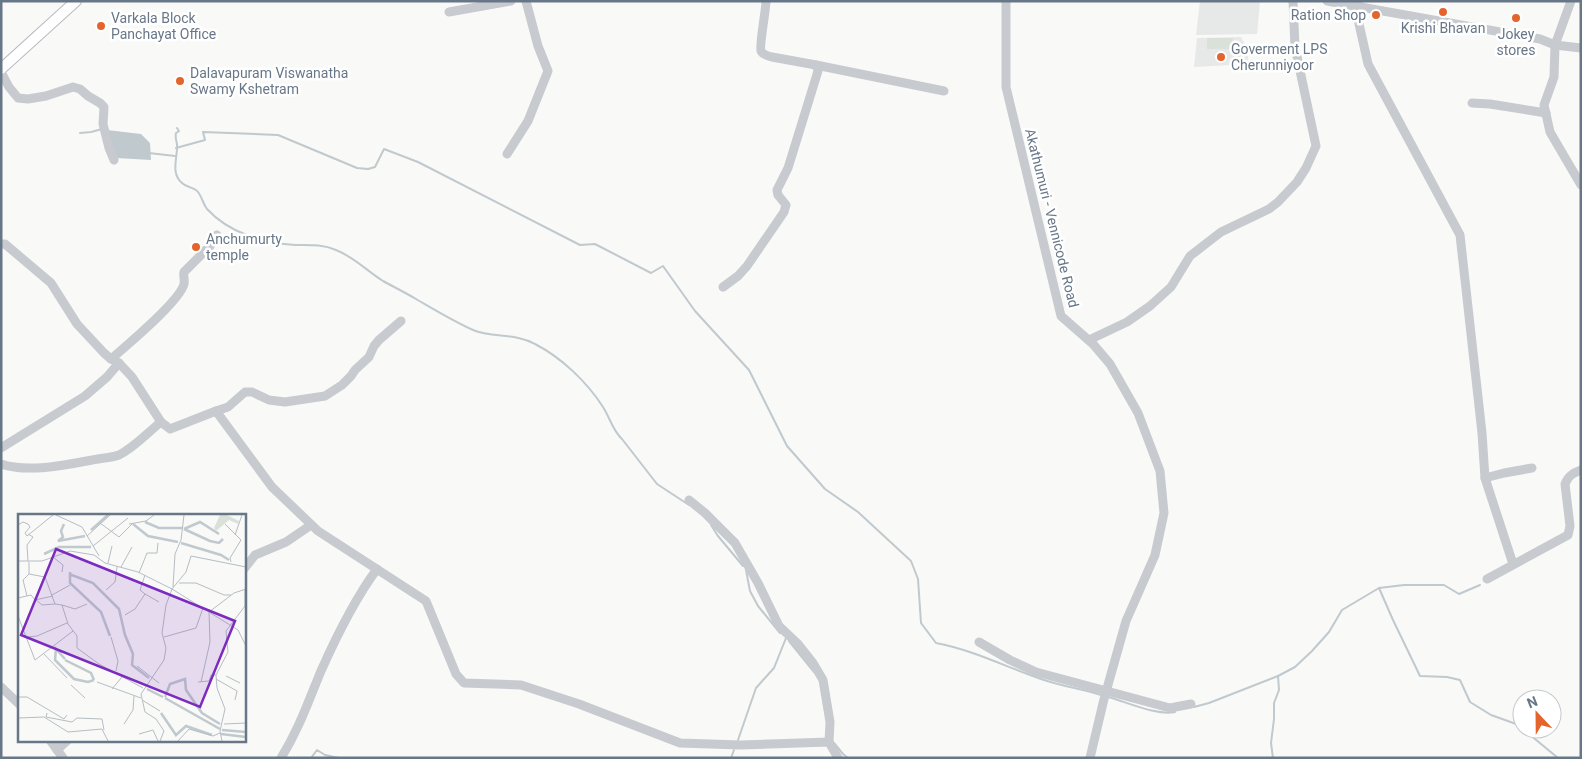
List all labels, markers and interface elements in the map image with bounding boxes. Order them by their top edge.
marker: Krishi Bhavan [1437,6,1449,18]
place label: Ration Shop [1291,7,1366,23]
marker: Ration Shop [1370,9,1382,21]
place label: Varkala Block Panchayat Office [111,10,216,42]
marker: Jokey stores [1510,12,1522,24]
marker: Varkala Block Panchayat Office [95,20,107,32]
place label: Krishi Bhavan [1401,20,1485,36]
place label: Jokey stores [1497,26,1535,58]
place label: Goverment LPS Cherunniyoor [1231,41,1327,73]
marker: Goverment LPS Cherunniyoor [1215,51,1227,63]
place label: Dalavapuram Viswanatha Swamy Kshetram [190,65,348,97]
marker: Dalavapuram Viswanatha Swamy Kshetram [174,75,186,87]
street label: Akathumuri - Vennicode Road [1022,127,1082,309]
place label: Anchumurty temple [206,231,282,263]
marker: Anchumurty temple [190,241,202,253]
inset map [18,514,245,742]
north arrow [1512,689,1562,739]
text: N [1525,693,1540,711]

